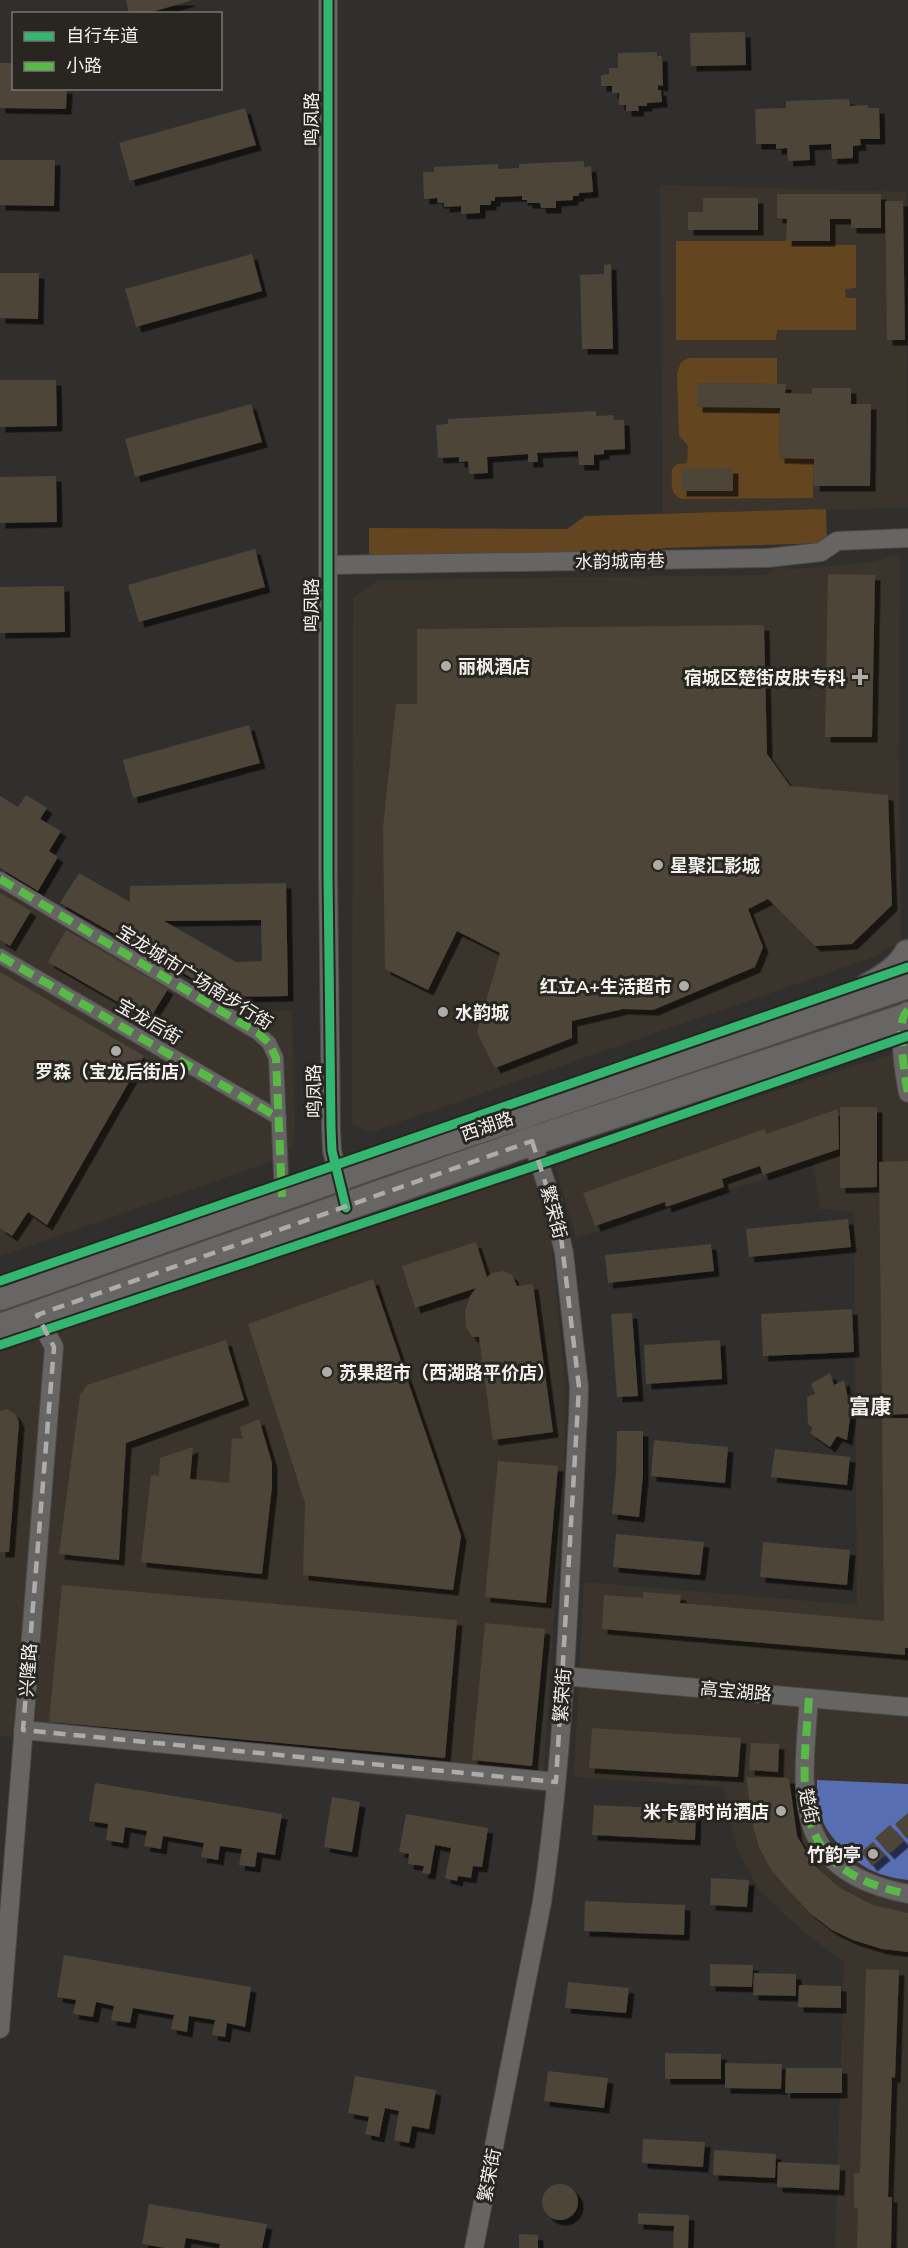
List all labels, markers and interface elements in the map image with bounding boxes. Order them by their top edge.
legend [12,12,222,90]
text: 自行车道 [66,24,138,47]
text: 小路 [66,54,102,77]
street label: 鸣凤路 [300,92,323,146]
street label: 水韵城南巷 [575,549,665,573]
street label: 鸣凤路 [300,578,323,632]
place label: 丽枫酒店 [458,655,530,678]
marker: 丽枫酒店 [439,659,453,673]
place label: 宿城区楚街皮肤专科 [684,666,846,689]
marker: 宿城区楚街皮肤专科 [851,668,869,686]
place label: 星聚汇影城 [670,854,760,877]
marker: 星聚汇影城 [651,858,665,872]
street label: 宝龙城市广场南步行街 [113,920,277,1034]
place label: 红立A+生活超市 [540,975,672,998]
marker: 红立A+生活超市 [677,979,691,993]
street label: 宝龙后街 [112,993,186,1049]
place label: 水韵城 [455,1001,509,1024]
marker: 水韵城 [436,1005,450,1019]
marker: 罗森（宝龙后街店） [109,1044,123,1058]
place label: 罗森（宝龙后街店） [35,1060,197,1083]
street label: 鸣凤路 [302,1064,326,1118]
street label: 西湖路 [458,1106,516,1146]
street label: 繁荣街 [536,1183,572,1241]
place label: 苏果超市（西湖路平价店） [339,1361,555,1384]
marker: 苏果超市（西湖路平价店） [320,1365,334,1379]
district label: 富康 [849,1393,891,1419]
street label: 兴隆路 [15,1642,41,1698]
street label: 繁荣街 [549,1667,575,1723]
street label: 高宝湖路 [699,1676,773,1706]
street label: 楚街 [794,1786,824,1826]
place label: 米卡露时尚酒店 [643,1800,769,1823]
marker: 米卡露时尚酒店 [774,1804,788,1818]
place label: 竹韵亭 [807,1843,861,1866]
marker: 竹韵亭 [866,1847,880,1861]
street label: 繁荣街 [473,2146,505,2204]

